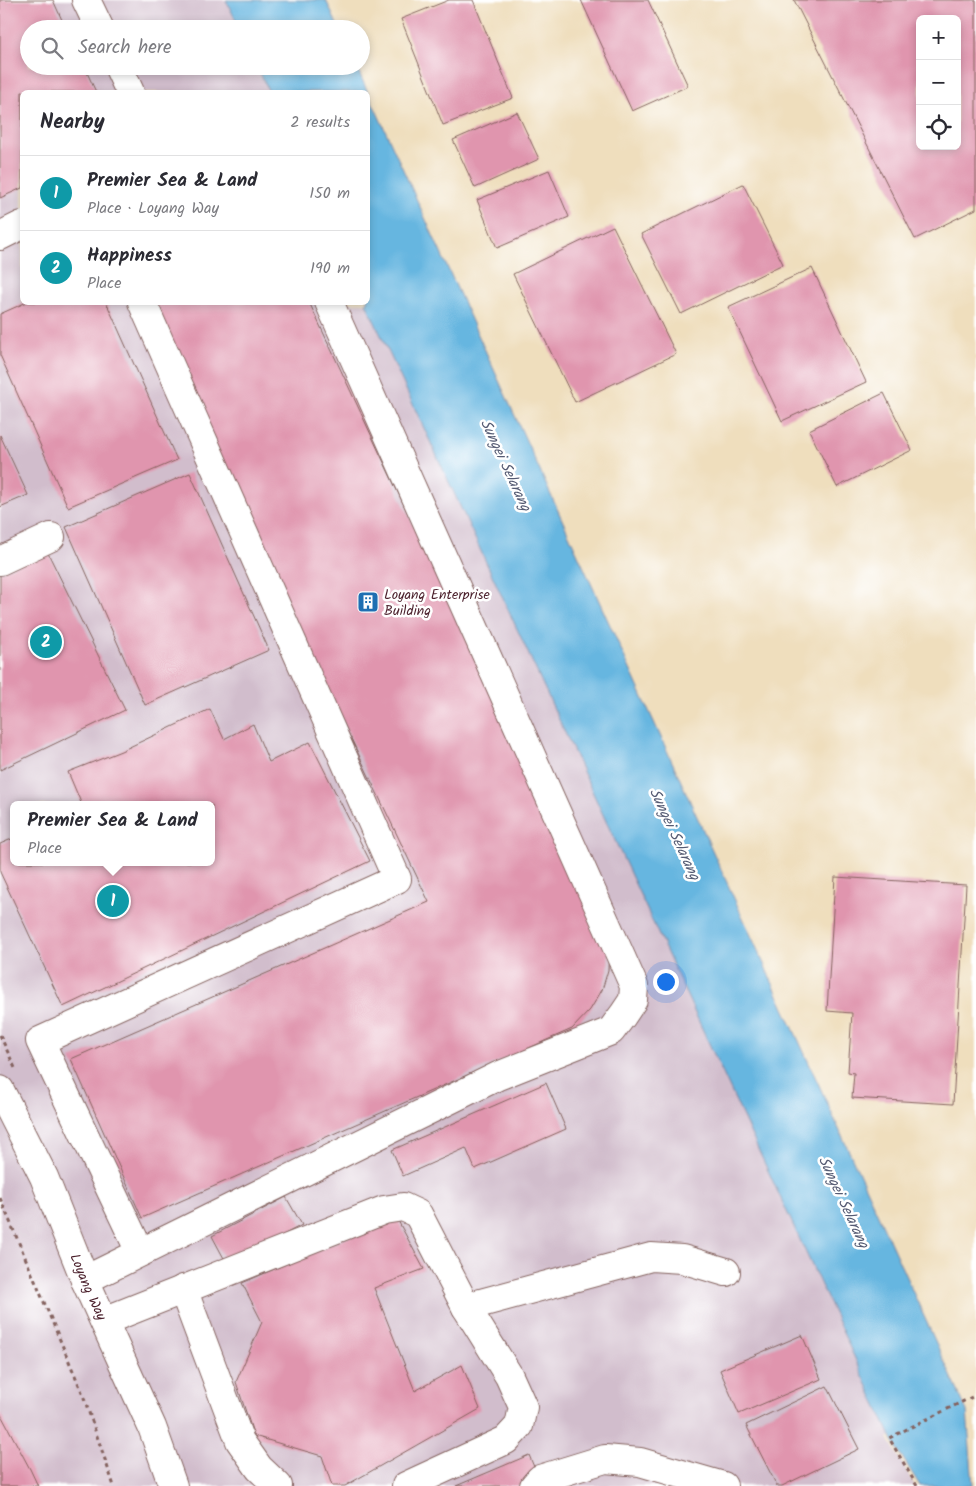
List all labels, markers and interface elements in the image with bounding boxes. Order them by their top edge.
map controls [916,15,961,150]
button: + [916,15,961,60]
search box [20,20,370,75]
text: Search here [78,33,172,63]
icon: search [38,34,66,62]
button: − [916,60,961,105]
button: locate [916,105,961,150]
text: Nearby [40,106,105,139]
text: 2 results [290,110,350,135]
text: Premier Sea & Land [87,166,257,196]
text: 1 [54,181,58,206]
text: 150 m [309,181,350,206]
text: Place · Loyang Way [87,196,219,221]
text: Happiness [87,241,172,271]
text: 2 [51,256,61,281]
text: 190 m [310,256,350,281]
text: Place [87,271,121,296]
water label: Sungei Selarang [473,415,537,516]
place label: Loyang Enterprise Building [384,584,490,622]
building icon: Loyang Enterprise Building [356,590,380,614]
pin: 2 [30,623,62,661]
water label: Sungei Selarang [642,784,706,885]
popup [10,801,215,866]
text: Premier Sea & Land [27,806,198,836]
text: Place [27,836,62,861]
pin: 1 [97,882,129,920]
your location [653,969,679,995]
water label: Sungei Selarang [811,1152,875,1253]
street label: Loyang Way [64,1250,112,1325]

